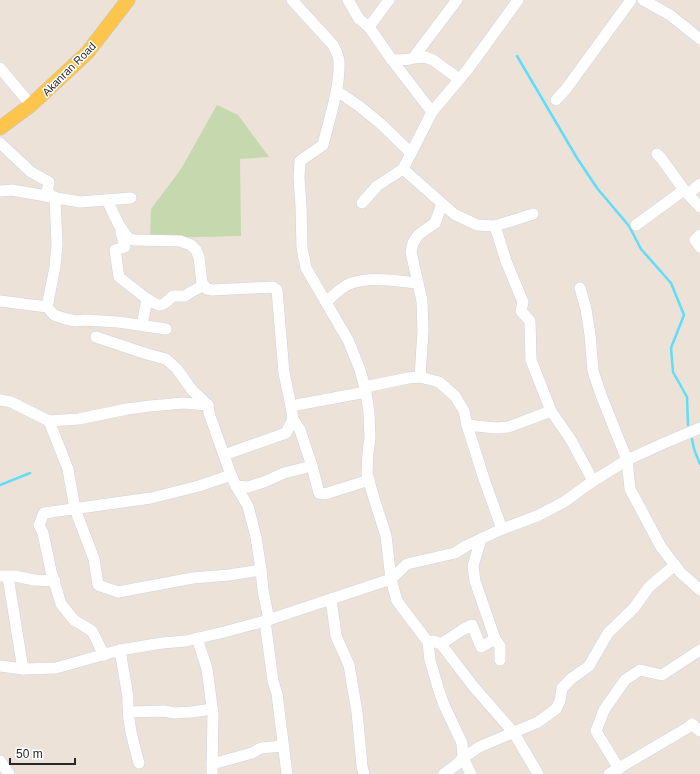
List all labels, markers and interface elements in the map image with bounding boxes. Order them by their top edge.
street label: Akanran Road [40,40,98,98]
scale bar [10,740,75,766]
text: 50 m [16,747,43,761]

